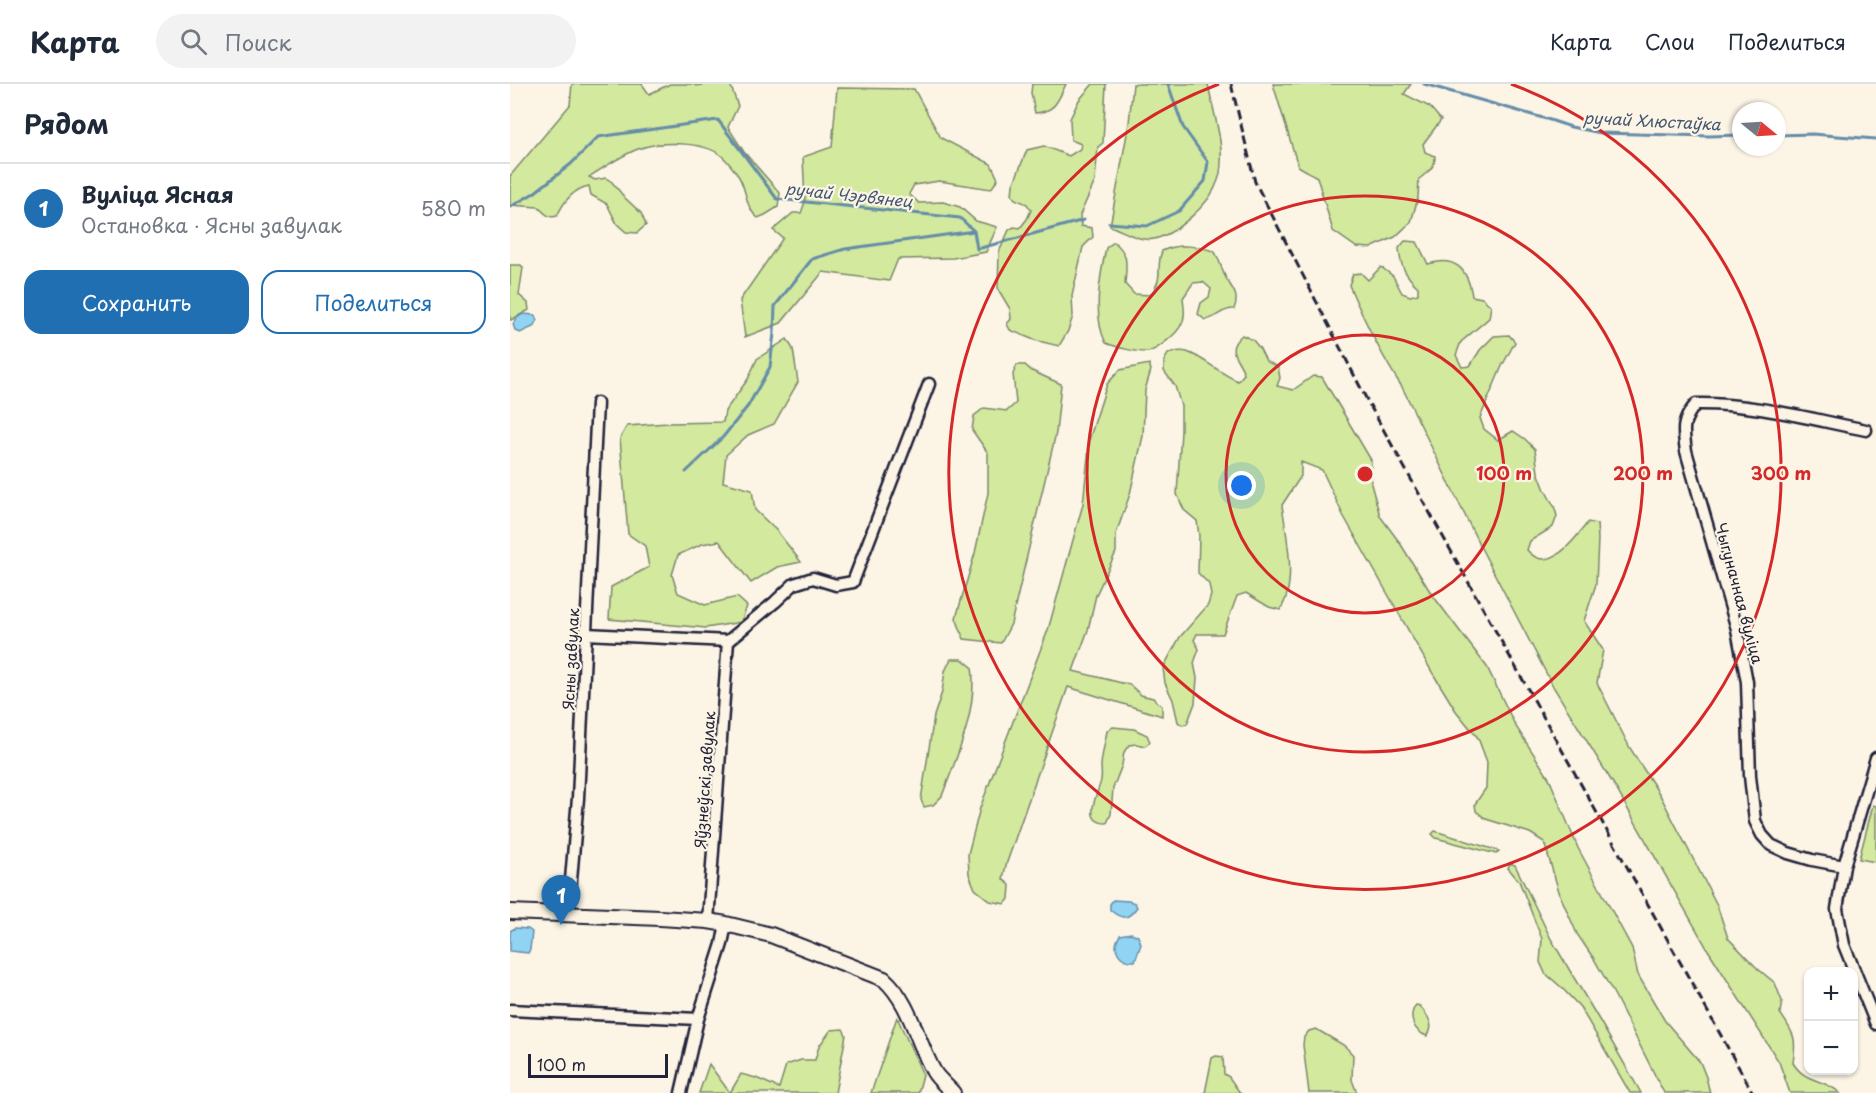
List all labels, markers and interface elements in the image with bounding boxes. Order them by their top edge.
search box [156,14,576,68]
text: Карта [30,20,120,63]
icon: search [177,25,210,58]
text: Поиск [225,25,292,58]
text: Карта [1550,25,1612,57]
text: Слои [1645,25,1695,57]
text: Поделиться [1728,25,1846,57]
north arrow [1732,102,1786,156]
text: Рядом [24,104,109,143]
water label: ручай Хлюстаўка [1583,104,1722,136]
water label: ручай Чэрвянец [784,175,914,213]
text: Вуліца Ясная [81,177,234,210]
text: 1 [39,193,48,223]
text: 580 m [421,193,486,223]
text: Остановка · Ясны завулак [81,210,342,240]
button: Сохранить [24,270,249,334]
button: Поделиться [261,270,486,334]
text: 100 m [1476,459,1532,486]
text: 200 m [1613,459,1673,486]
text: 300 m [1751,459,1811,486]
centre of rings [1355,464,1375,484]
your location [1227,471,1256,500]
street label: Чыгуначная вуліца [1710,520,1770,667]
street label: Ясны завулак [556,607,584,711]
street label: Яўзнеўскі завулак [688,710,720,850]
pin: 1 [542,876,580,925]
map controls [1804,967,1858,1075]
button: + [1804,967,1858,1021]
button: − [1804,1021,1858,1075]
scale bar [528,1051,668,1078]
text: 100 m [537,1052,586,1076]

